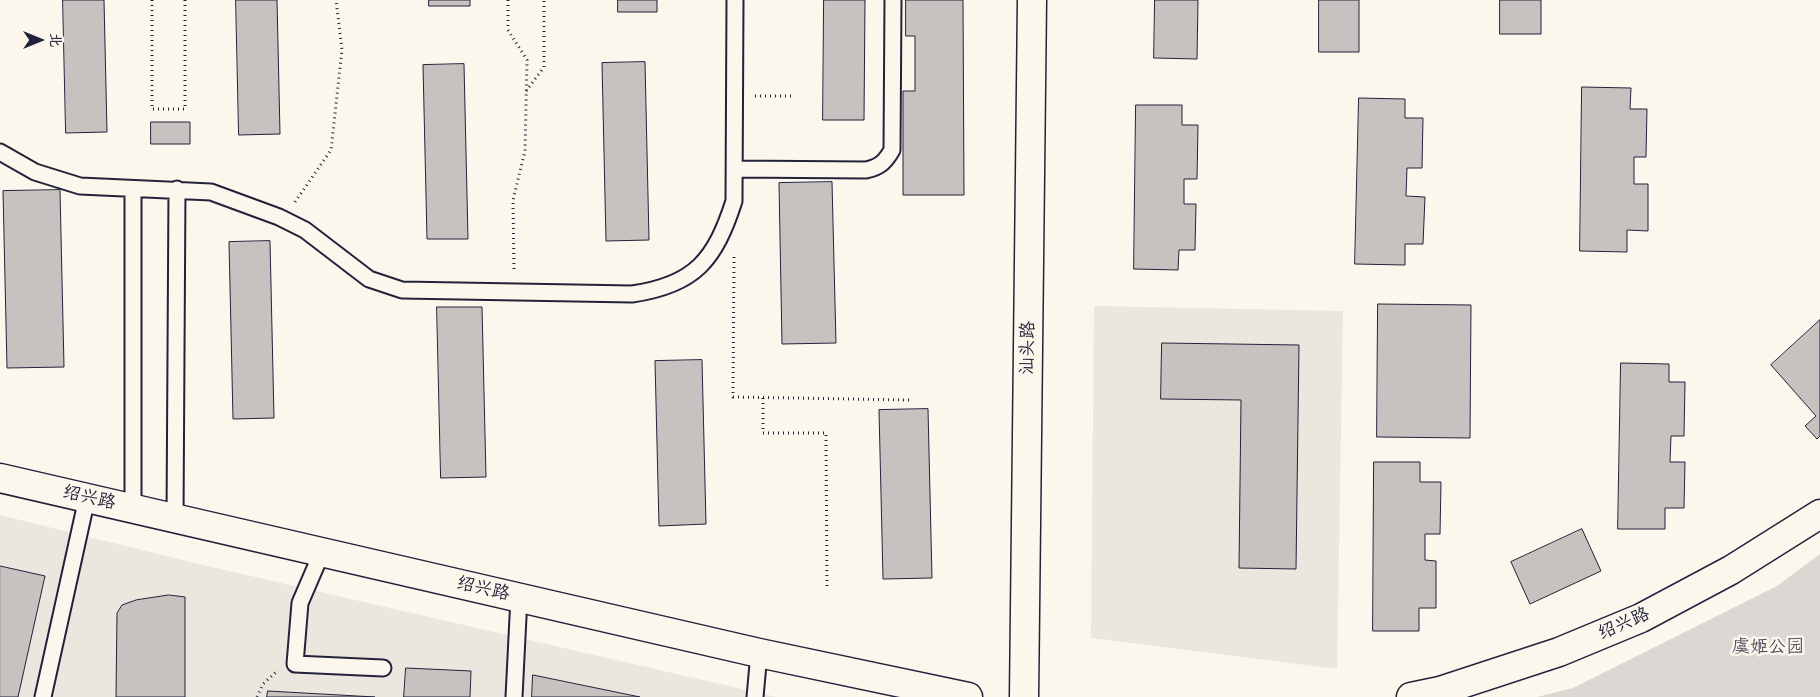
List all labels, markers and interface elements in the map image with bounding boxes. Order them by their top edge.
north arrow [15,15,65,65]
text: 北 [47,33,64,47]
street label: 汕头路 [1017,321,1039,375]
street label: 绍兴路 [60,481,118,515]
street label: 绍兴路 [454,572,512,606]
street label: 绍兴路 [1595,603,1653,645]
park label: 虞姬公园 [1732,636,1804,658]

